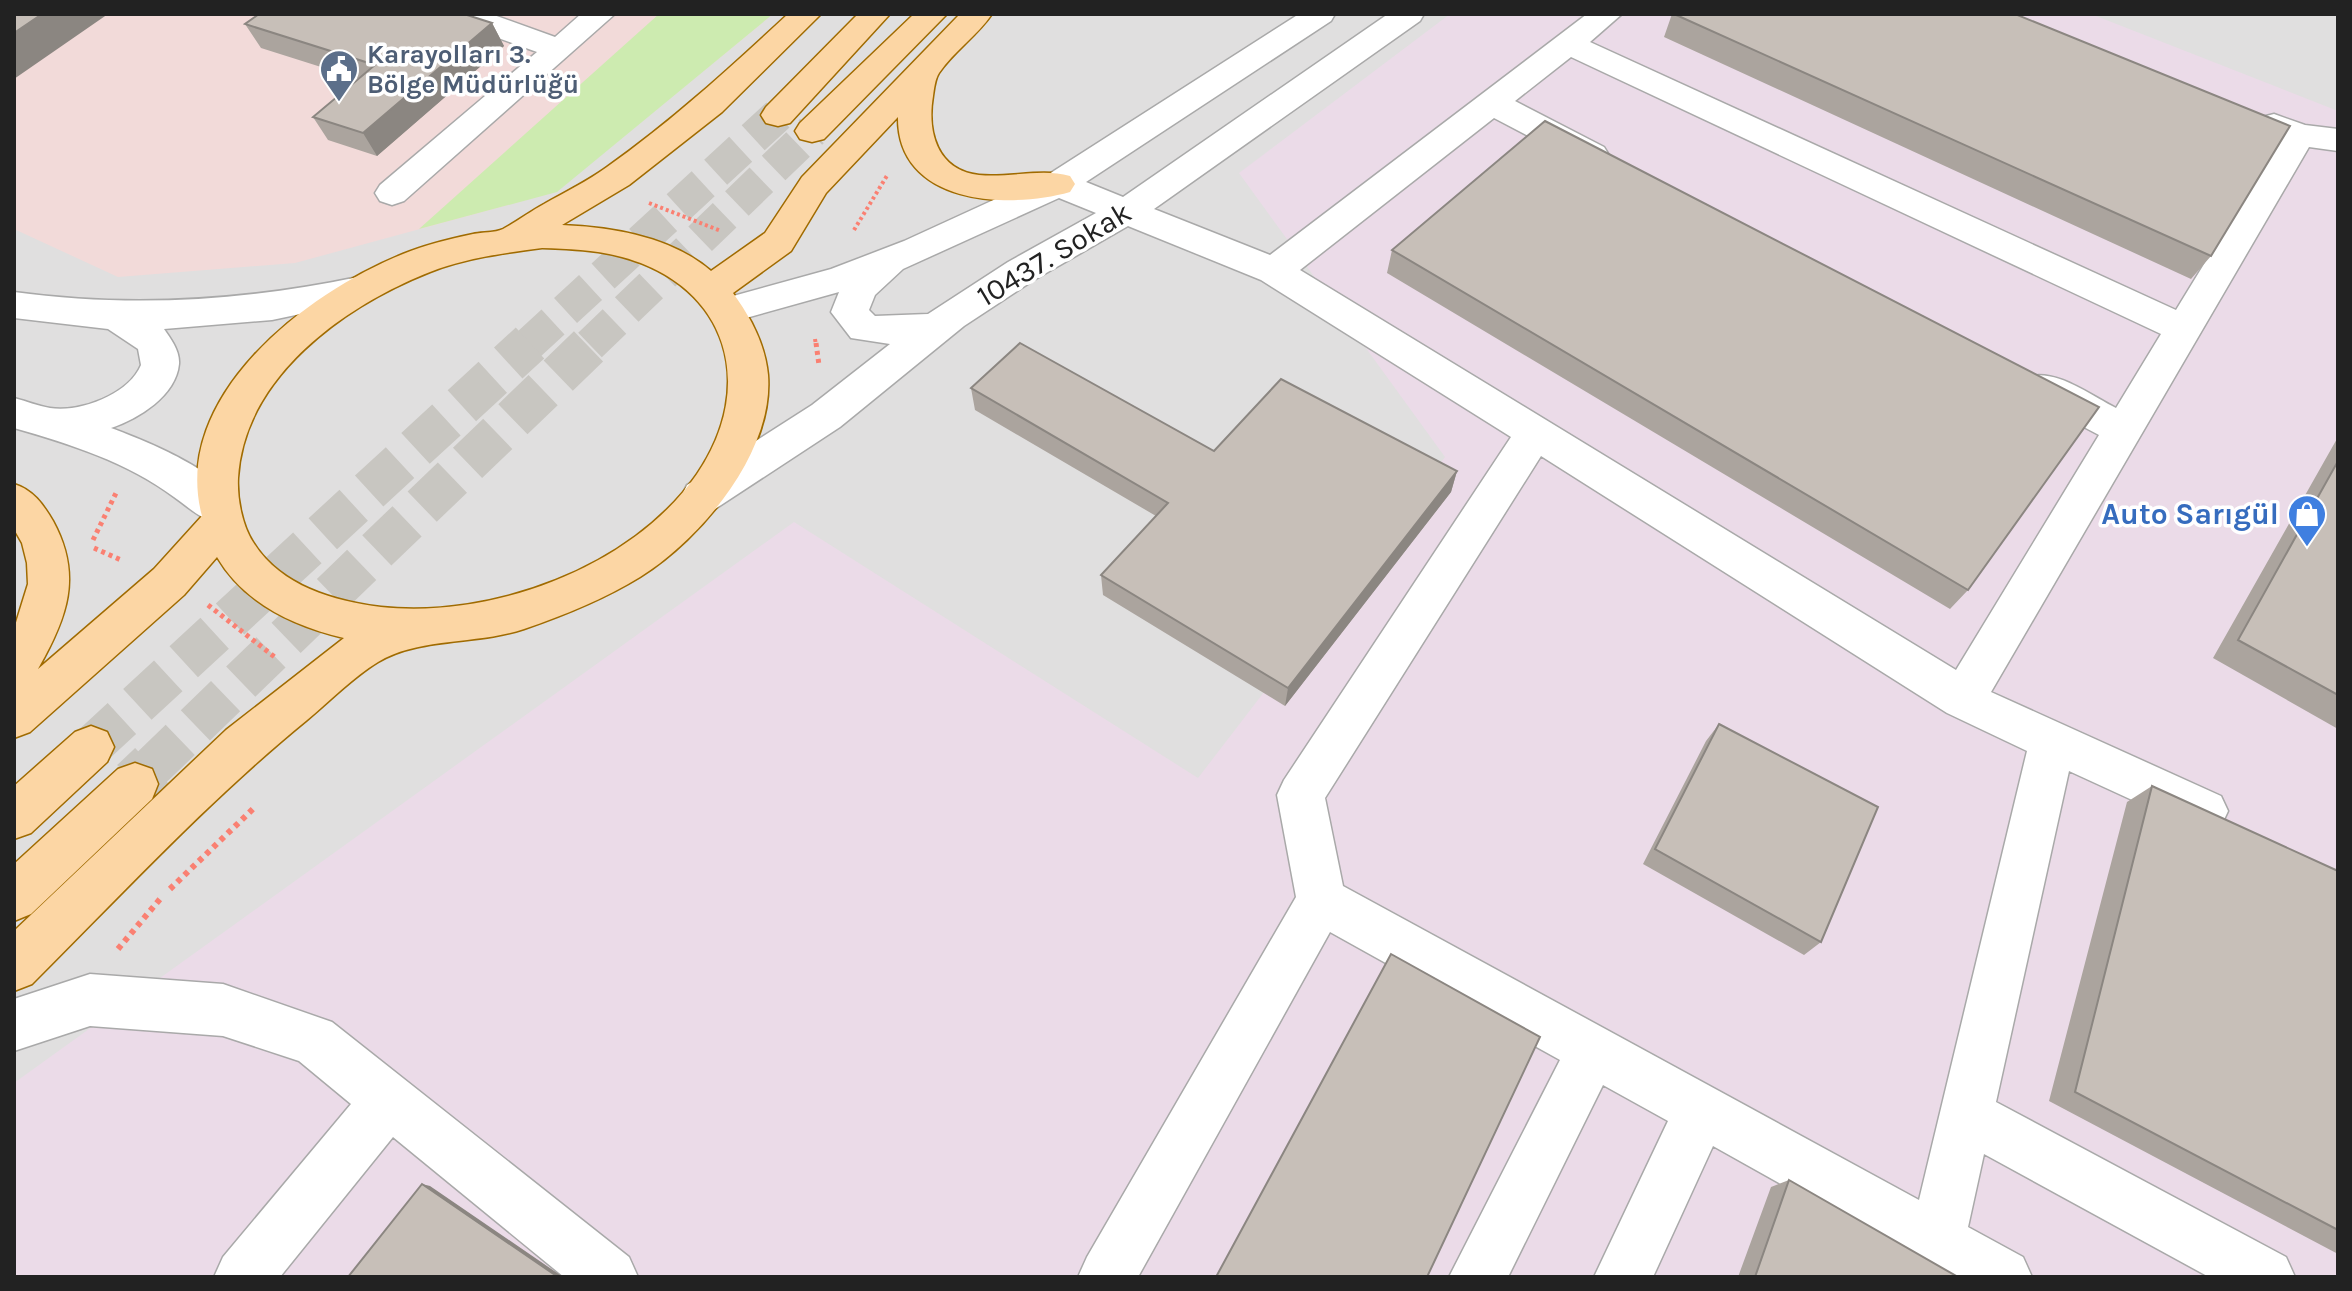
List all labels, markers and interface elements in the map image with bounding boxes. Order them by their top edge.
place label: Karayolları 3. Bölge Müdürlüğü [367,39,579,100]
public building icon: Karayolları 3. Bölge Müdürlüğü [318,48,360,103]
street label: 10437. Sokak [970,194,1138,314]
shop icon: Auto Sarıgül [2286,493,2328,548]
place label: Auto Sarıgül [2101,496,2279,532]

